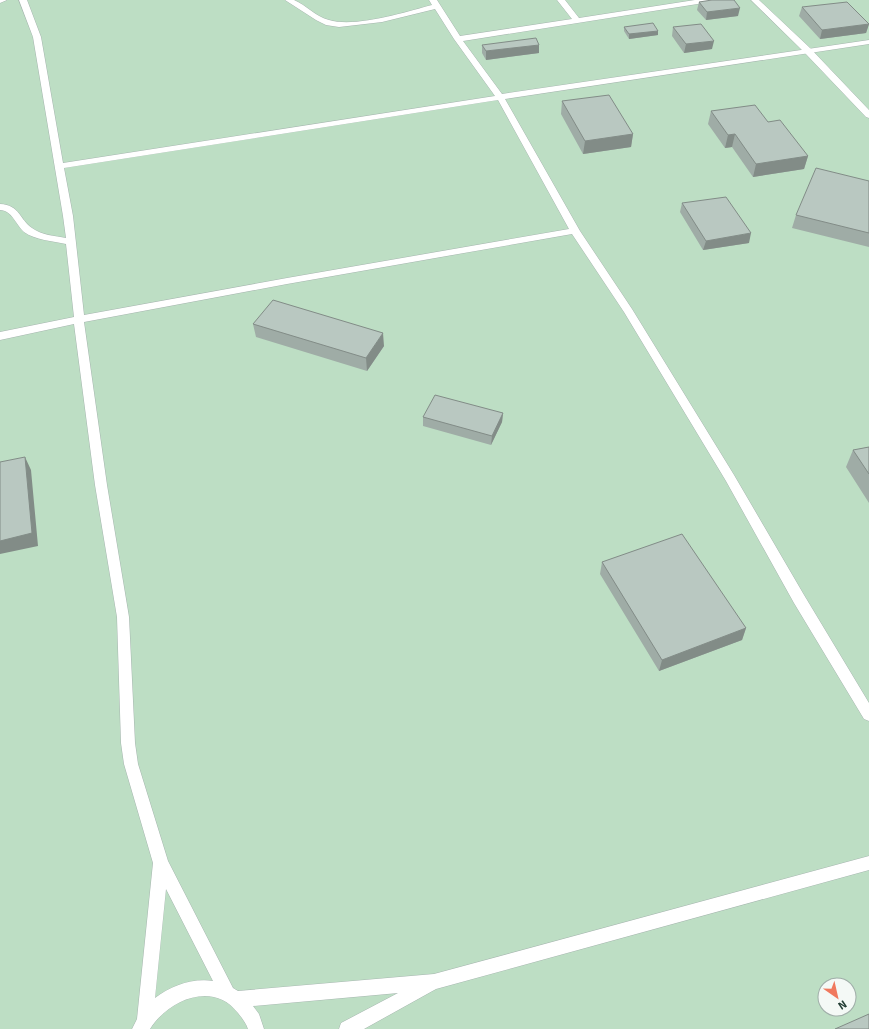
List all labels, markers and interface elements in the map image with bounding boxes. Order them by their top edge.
north arrow [817,977,857,1017]
text: N [836,997,849,1012]

